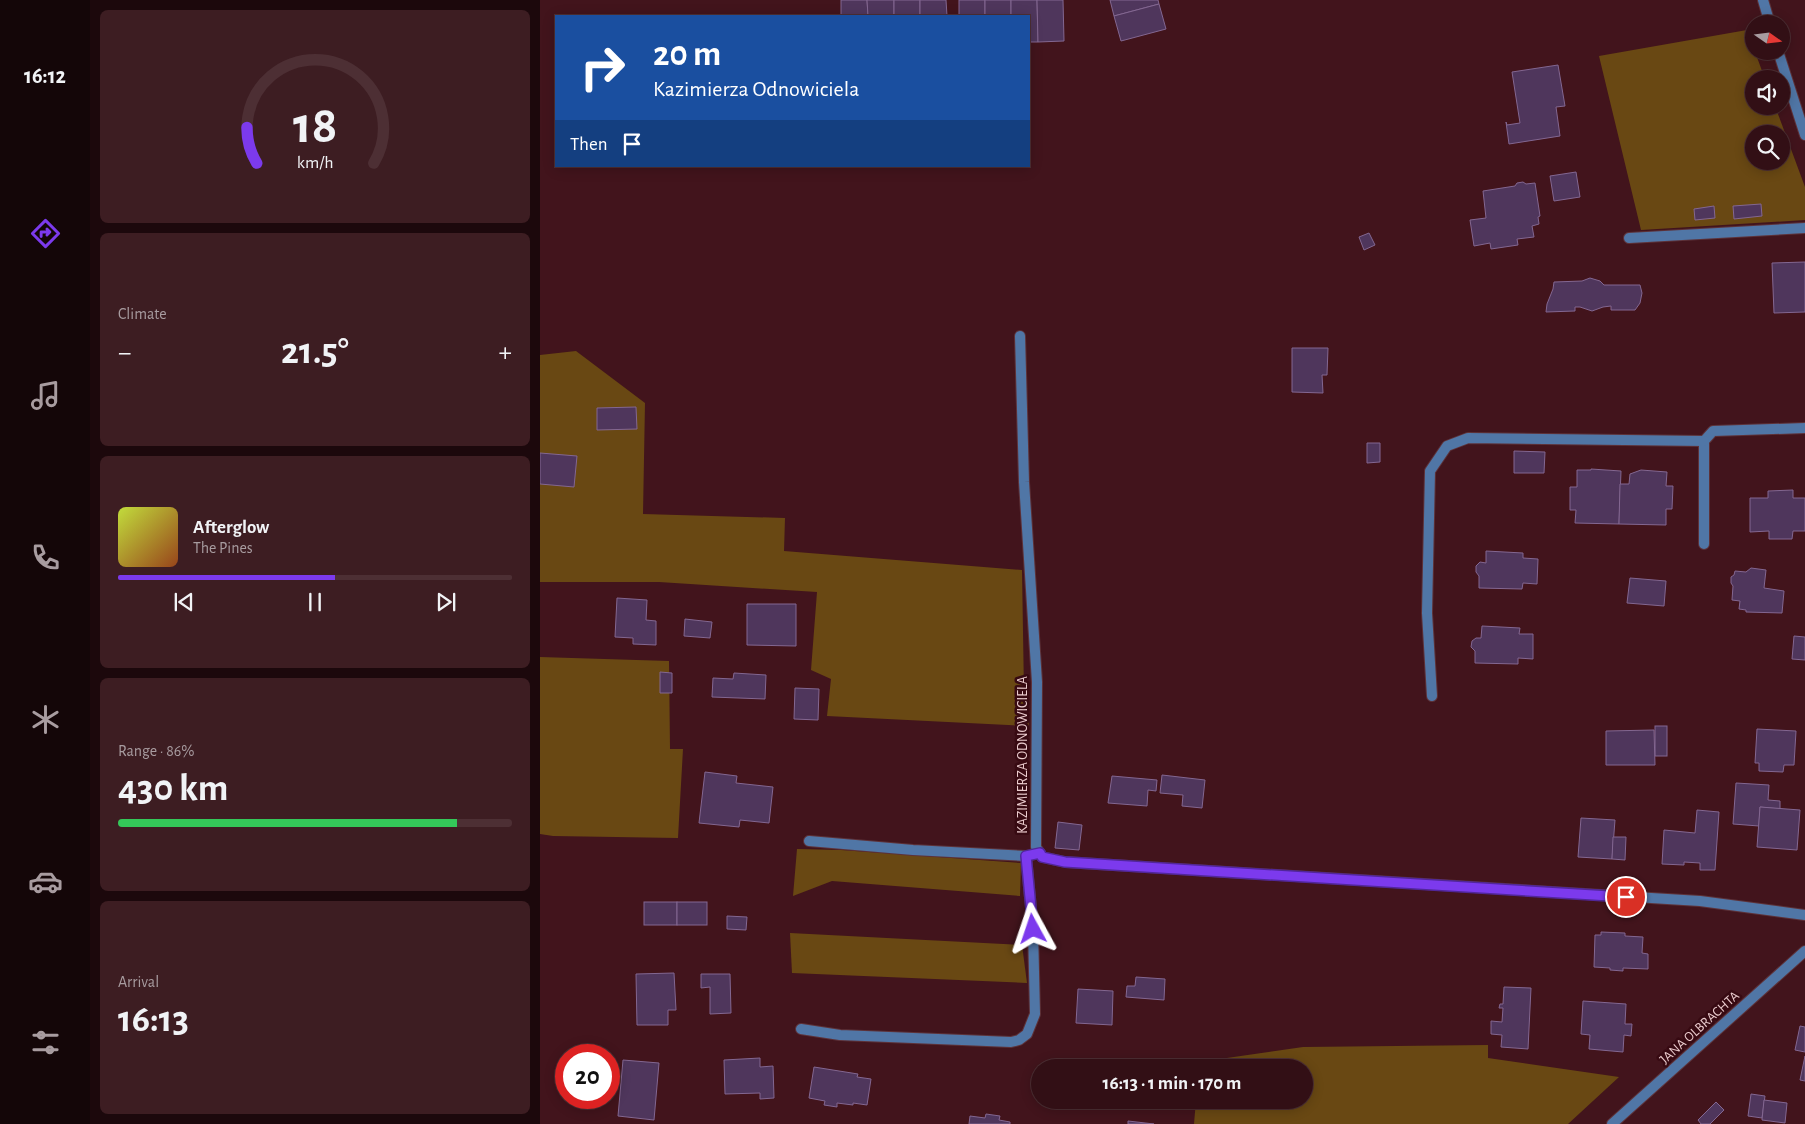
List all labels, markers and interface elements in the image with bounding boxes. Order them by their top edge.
north arrow [1745,15,1790,60]
map controls [1745,15,1790,170]
icon: right [570,35,635,100]
text: 20 m [653,37,721,72]
text: 16:12 [24,65,66,87]
button: sound [1745,70,1790,115]
text: Kazimierza Odnowiciela [653,78,859,100]
text: 18 [293,100,337,152]
button: search [1745,125,1790,170]
icon: arrive [618,130,646,158]
text: Then [570,135,608,154]
text: km/h [297,154,333,172]
icon: directions [28,216,63,251]
text: Climate [118,306,167,322]
text: 21.5° [281,333,349,371]
text: − [118,339,131,367]
text: + [499,339,512,367]
icon: music [28,378,63,413]
text: Afterglow [193,518,269,537]
icon: phone [28,540,63,575]
text: The Pines [193,540,253,556]
icon: previous [170,588,198,616]
icon: pause [301,588,329,616]
icon: next [432,588,460,616]
street label: KAZIMIERZA ODNOWICIELA [1016,676,1030,834]
icon: climate [28,702,63,737]
text: Range · 86% [118,743,194,759]
text: 430 km [118,770,229,808]
icon: car [28,864,63,899]
pin [1605,876,1647,918]
icon: arrive [1612,883,1640,911]
position arrow [1006,902,1058,954]
text: Arrival [118,974,159,990]
street label: JANA OLBRACHTA [1657,989,1742,1067]
text: 16:13 [118,1001,189,1039]
icon: filters [28,1025,63,1060]
speed limit sign: 20 [555,1044,620,1109]
text: 16:13 · 1 min · 170 m [1103,1074,1241,1093]

